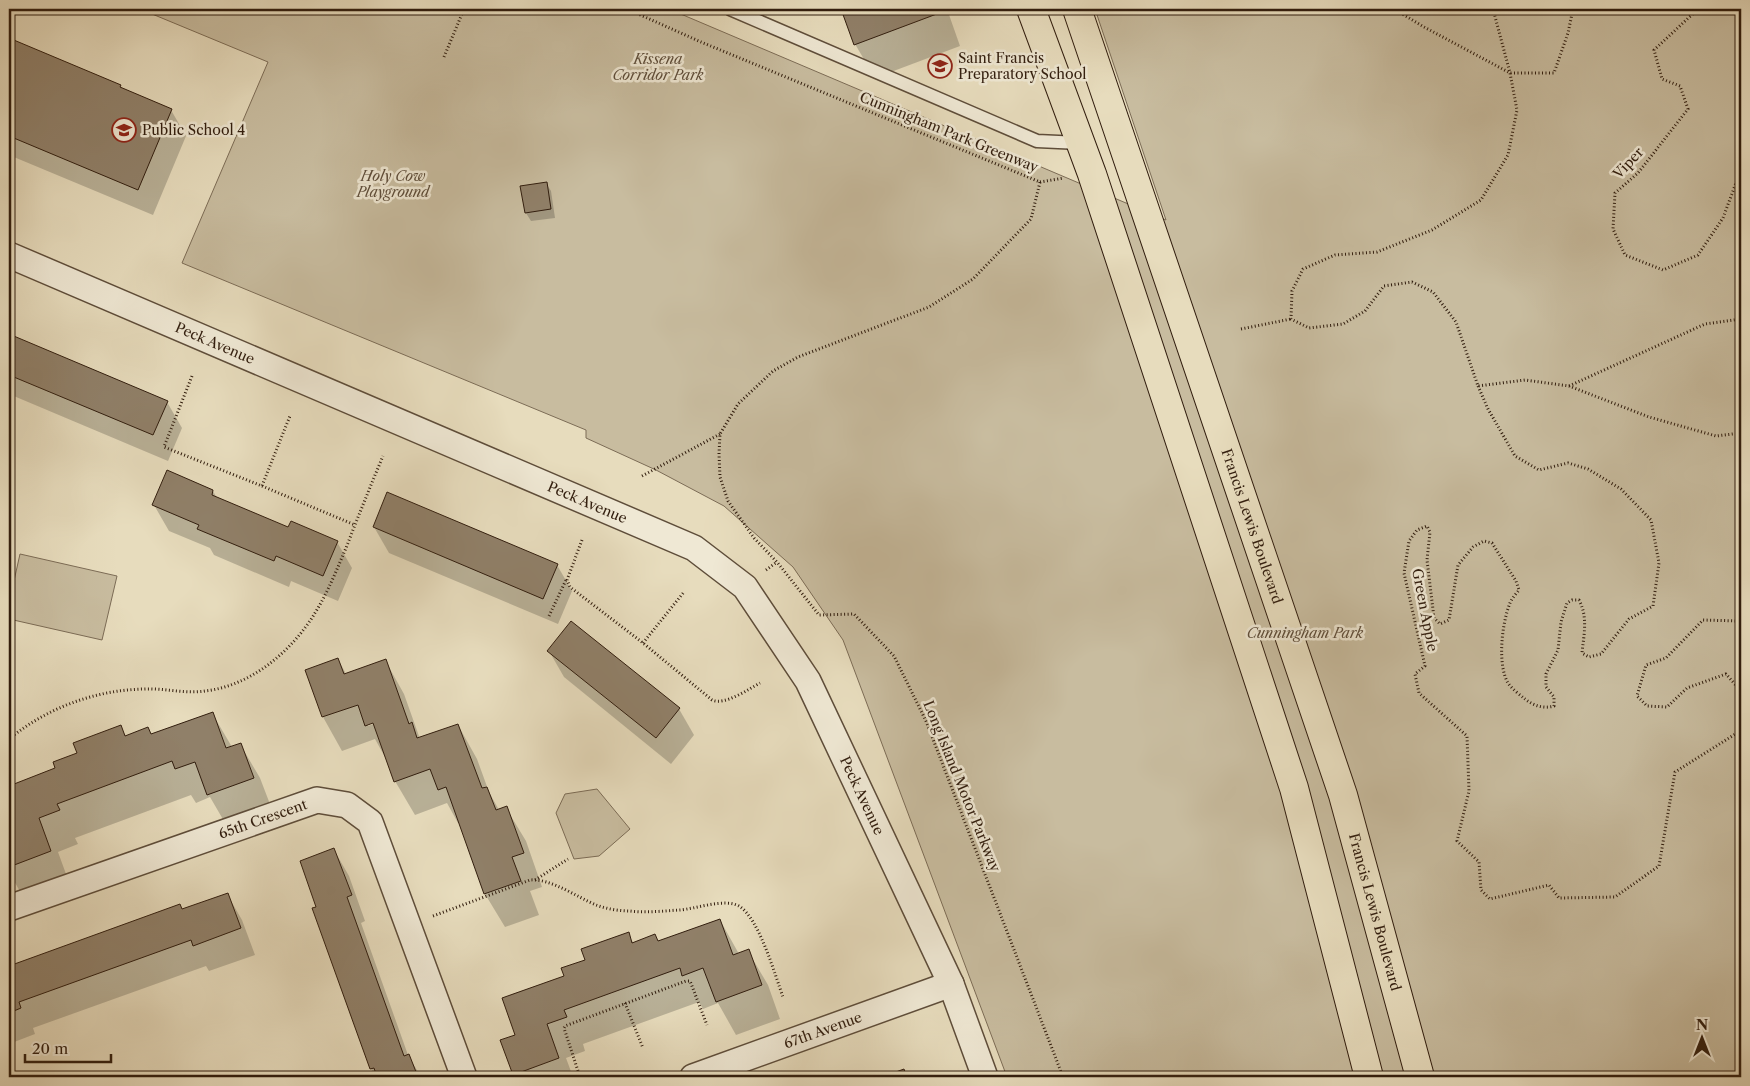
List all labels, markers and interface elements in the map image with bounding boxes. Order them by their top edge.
place label: Saint Francis Preparatory School [958,49,1086,83]
park label: Kissena Corridor Park [612,50,704,84]
school or university icon: Saint Francis Preparatory School [927,53,953,79]
street label: Cunningham Park Greenway [857,88,1041,176]
school or university icon: Public School 4 [111,117,137,143]
place label: Public School 4 [142,121,245,139]
street label: Viper [1608,143,1647,183]
park label: Holy Cow Playground [356,167,431,201]
street label: Peck Avenue [172,318,258,368]
street label: Francis Lewis Boulevard [1217,446,1287,607]
street label: Peck Avenue [545,477,630,527]
street label: Green Apple [1408,567,1442,653]
park label: Cunningham Park [1247,624,1364,642]
street label: Long Island Motor Parkway [919,698,1005,874]
street label: Peck Avenue [836,753,888,838]
street label: 65th Crescent [216,795,310,843]
street label: Francis Lewis Boulevard [1345,831,1405,993]
street label: 67th Avenue [781,1008,864,1053]
north arrow [1678,1014,1728,1064]
text: N [1696,1016,1708,1034]
scale bar [25,1031,111,1063]
text: 20 m [32,1039,68,1058]

